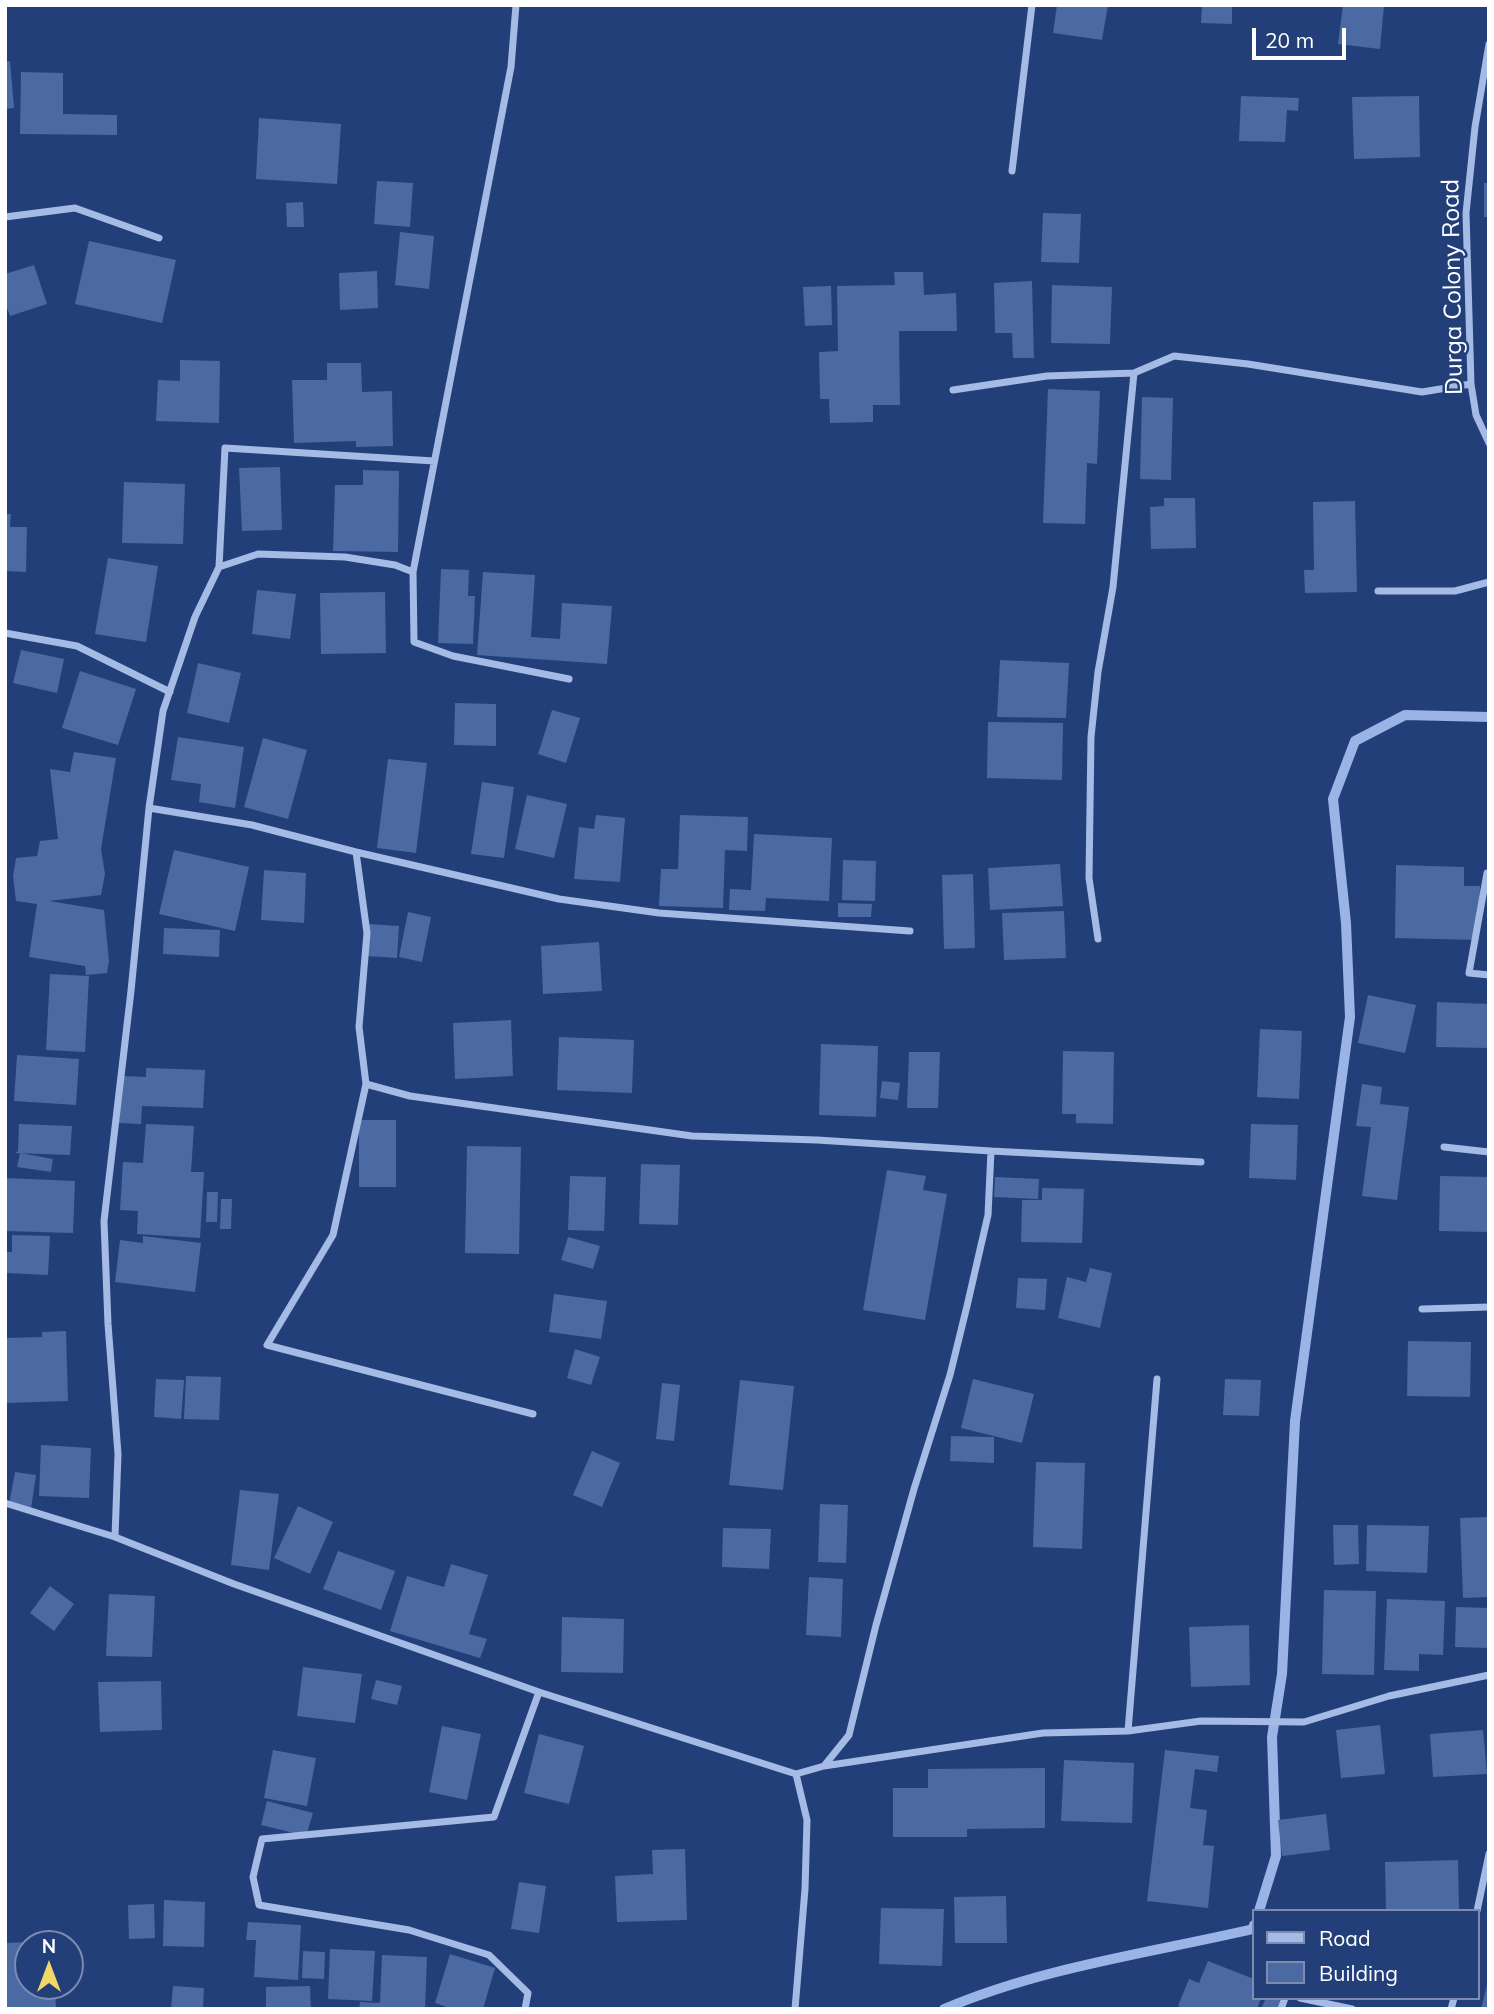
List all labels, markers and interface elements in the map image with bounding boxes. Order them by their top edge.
scale bar [1256,14,1350,58]
text: 20 m [1265,27,1314,53]
street label: Durga Colony Road [1437,179,1469,395]
legend [1252,1909,1480,2000]
text: Road [1319,1925,1370,1951]
north arrow [14,1930,84,2000]
text: N [42,1934,56,1958]
text: Building [1319,1960,1398,1986]

